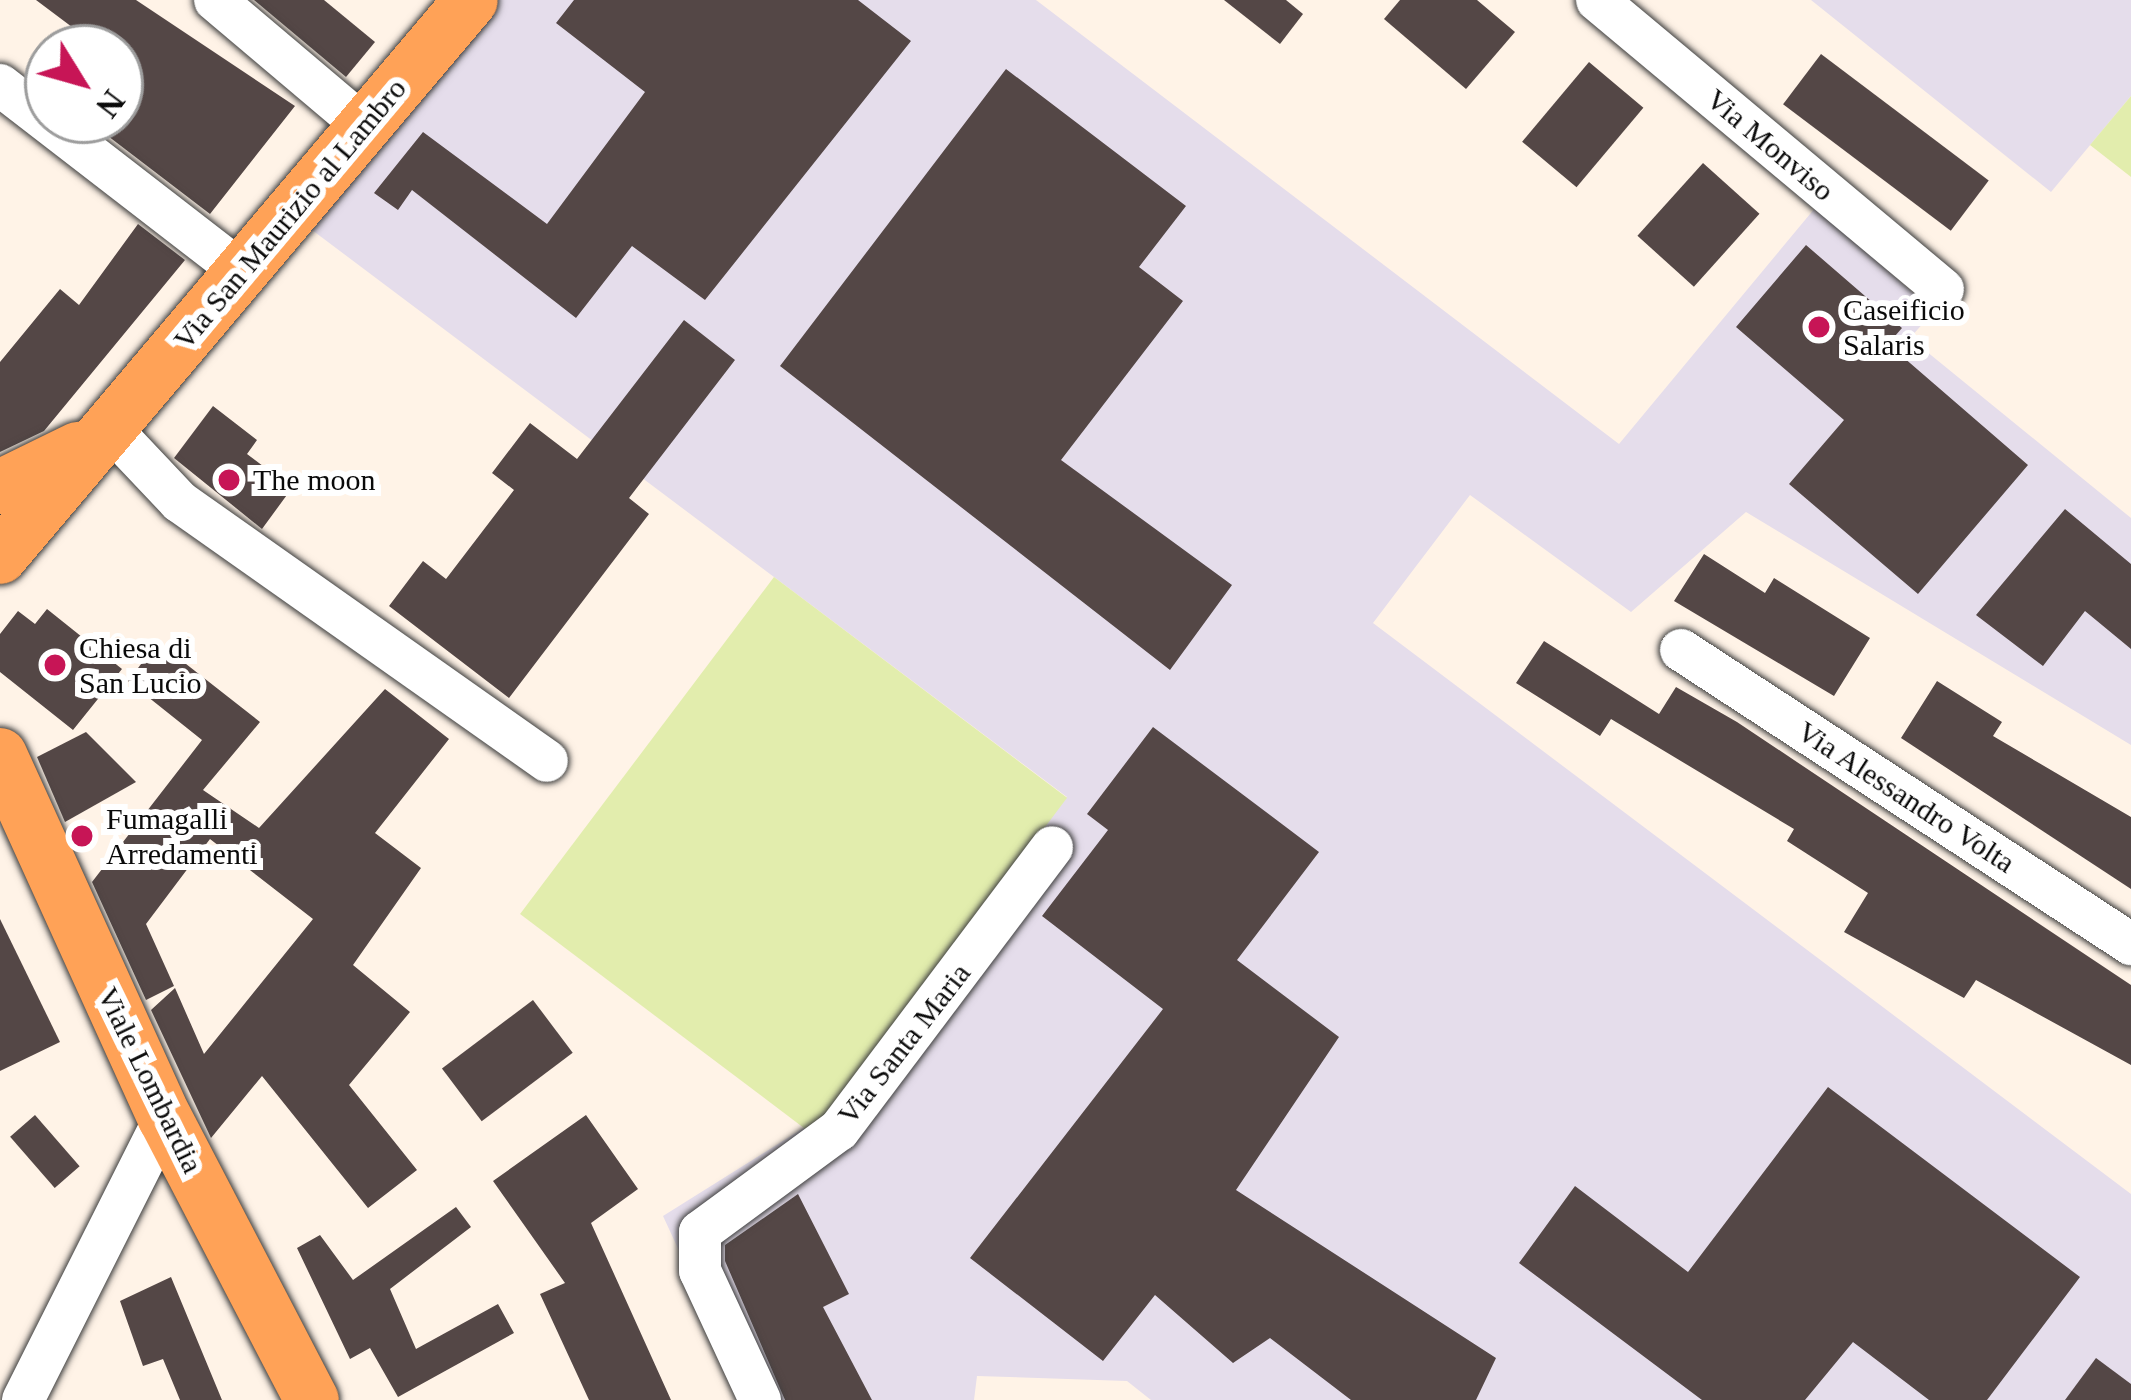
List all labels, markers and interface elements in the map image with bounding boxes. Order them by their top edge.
north arrow [24,24,144,144]
street label: Via San Maurizio al Lambro [166,71,414,357]
street label: Via Monviso [1699,81,1841,209]
text: N [89,84,132,124]
place label: Caseificio Salaris [1843,292,1965,362]
marker: Caseificio Salaris [1806,314,1832,340]
place label: The moon [253,462,375,498]
marker: The moon [216,467,242,493]
place label: Chiesa di San Lucio [79,630,201,700]
marker: Chiesa di San Lucio [42,652,68,678]
street label: Via Alessandro Volta [1790,713,2022,881]
place label: Fumagalli Arredamenti [106,801,258,872]
marker: Fumagalli Arredamenti [69,823,95,849]
street label: Via Santa Maria [830,956,978,1132]
street label: Viale Lombardia [89,981,211,1179]

